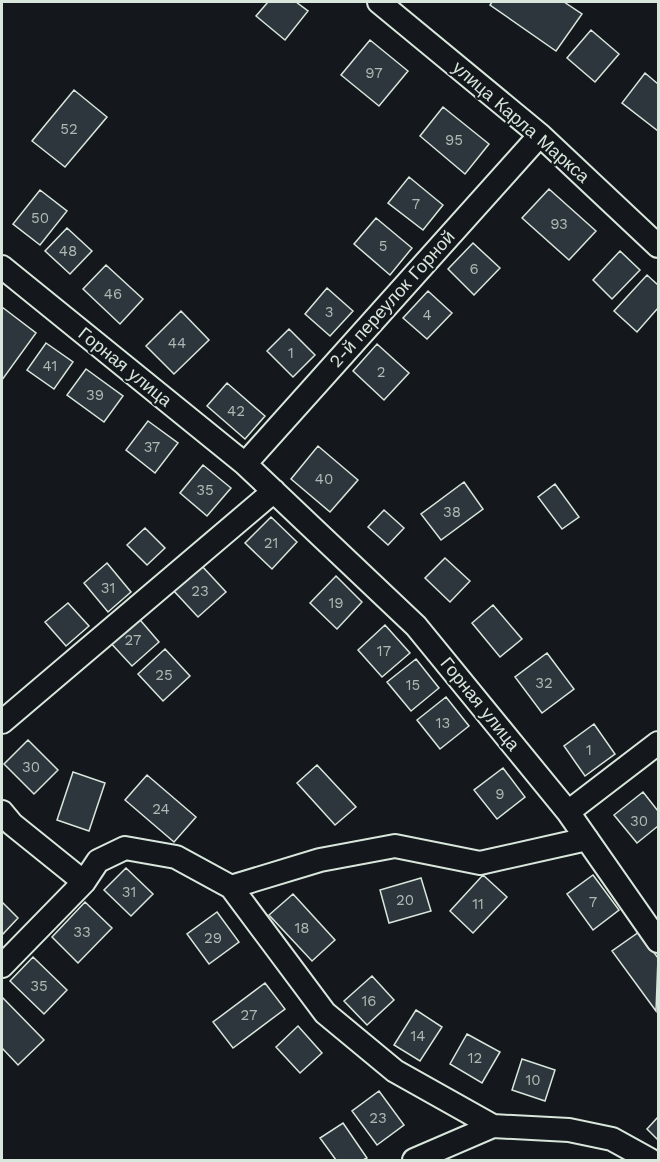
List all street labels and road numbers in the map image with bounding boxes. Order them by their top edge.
street label: улица Карла Маркса [449,56,595,187]
street label: 2-й переулок Горной [325,226,459,372]
street label: Горная улица [74,323,177,411]
street label: Горная улица [436,653,525,755]

